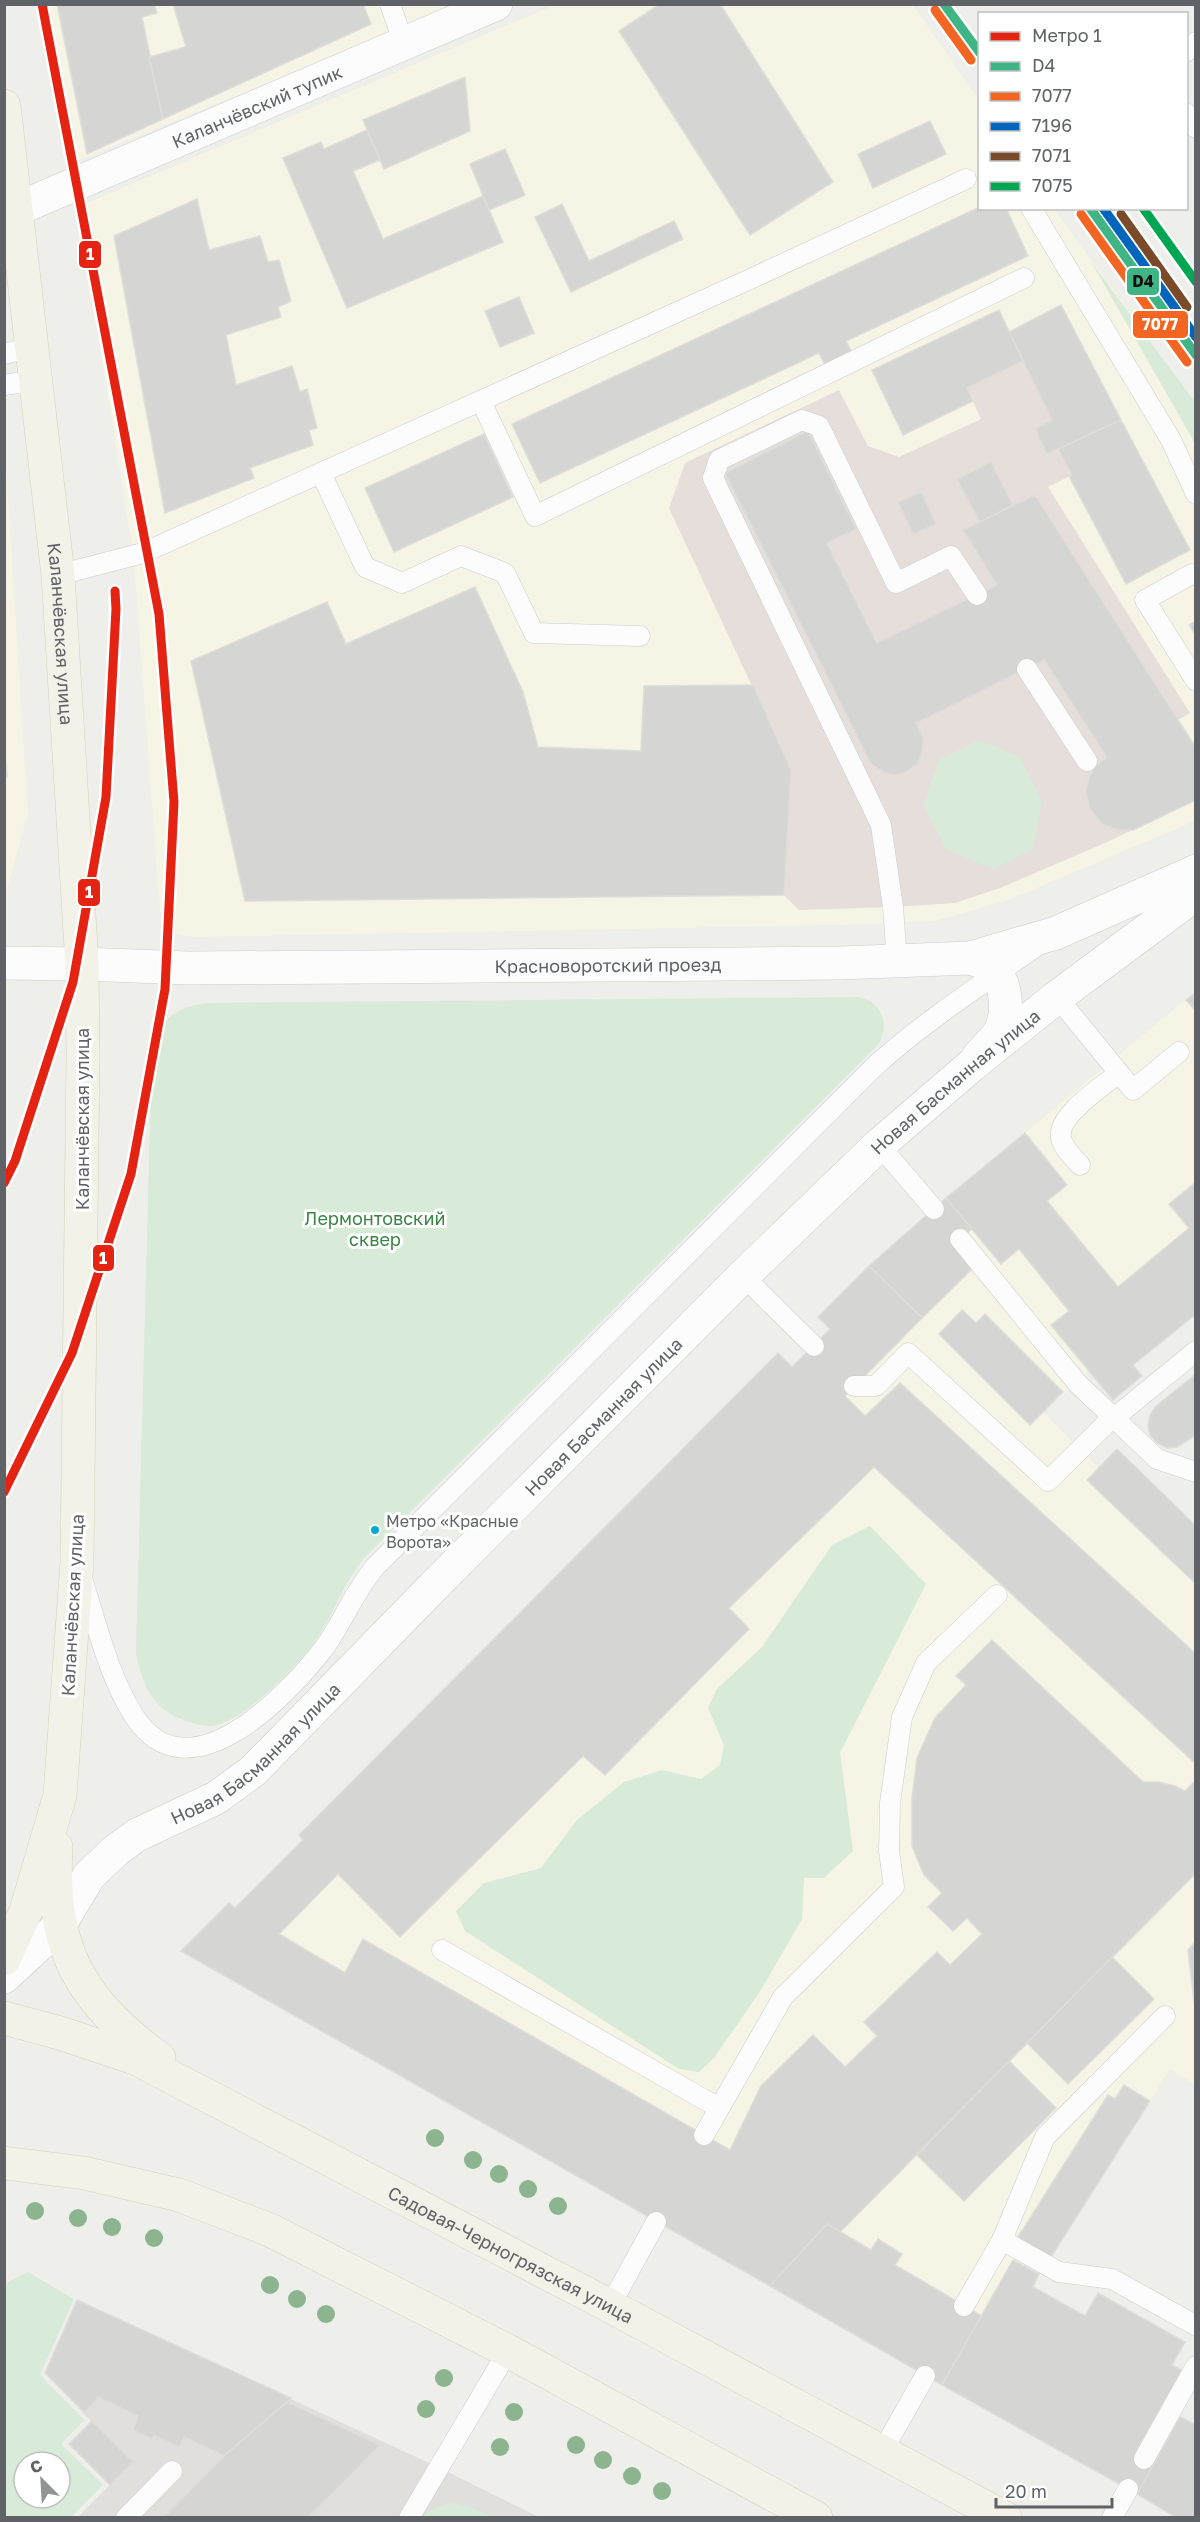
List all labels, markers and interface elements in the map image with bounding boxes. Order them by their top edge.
legend [978,12,1188,210]
text: Метро 1 [1032,24,1102,46]
text: D4 [1032,54,1056,76]
street label: Каланчёвский тупик [169,60,345,152]
text: 7077 [1032,84,1072,106]
text: 7196 [1032,114,1072,136]
text: 7071 [1032,144,1071,166]
text: 7075 [1032,174,1073,196]
line badge: 1 [78,240,102,269]
text: 1 [86,244,94,264]
line badge: D4 [1126,267,1160,296]
text: D4 [1132,271,1154,291]
line badge: 7077 [1132,310,1189,339]
text: 7077 [1142,314,1179,334]
street label: Каланчёвская улица [43,542,78,726]
line badge: 1 [77,878,101,907]
text: 1 [85,882,93,902]
street label: Красноворотский проезд [494,953,722,977]
street label: Новая Басманная улица [865,1004,1044,1159]
street label: Каланчёвская улица [71,1028,93,1210]
park label: Лермонтовский сквер [305,1207,445,1250]
line badge: 1 [92,1244,115,1272]
text: 1 [99,1248,107,1268]
street label: Новая Басманная улица [520,1333,687,1500]
place label: Метро «Красные Ворота» [386,1511,518,1552]
street label: Каланчёвская улица [56,1513,88,1697]
marker: Метро «Красные Ворота» [369,1524,381,1536]
street label: Новая Басманная улица [167,1678,344,1829]
street label: Садовая-Черногрязская улица [384,2181,637,2328]
north arrow [12,2450,72,2510]
text: С [27,2455,45,2478]
scale bar [996,2471,1112,2509]
text: 20 m [1005,2480,1047,2502]

